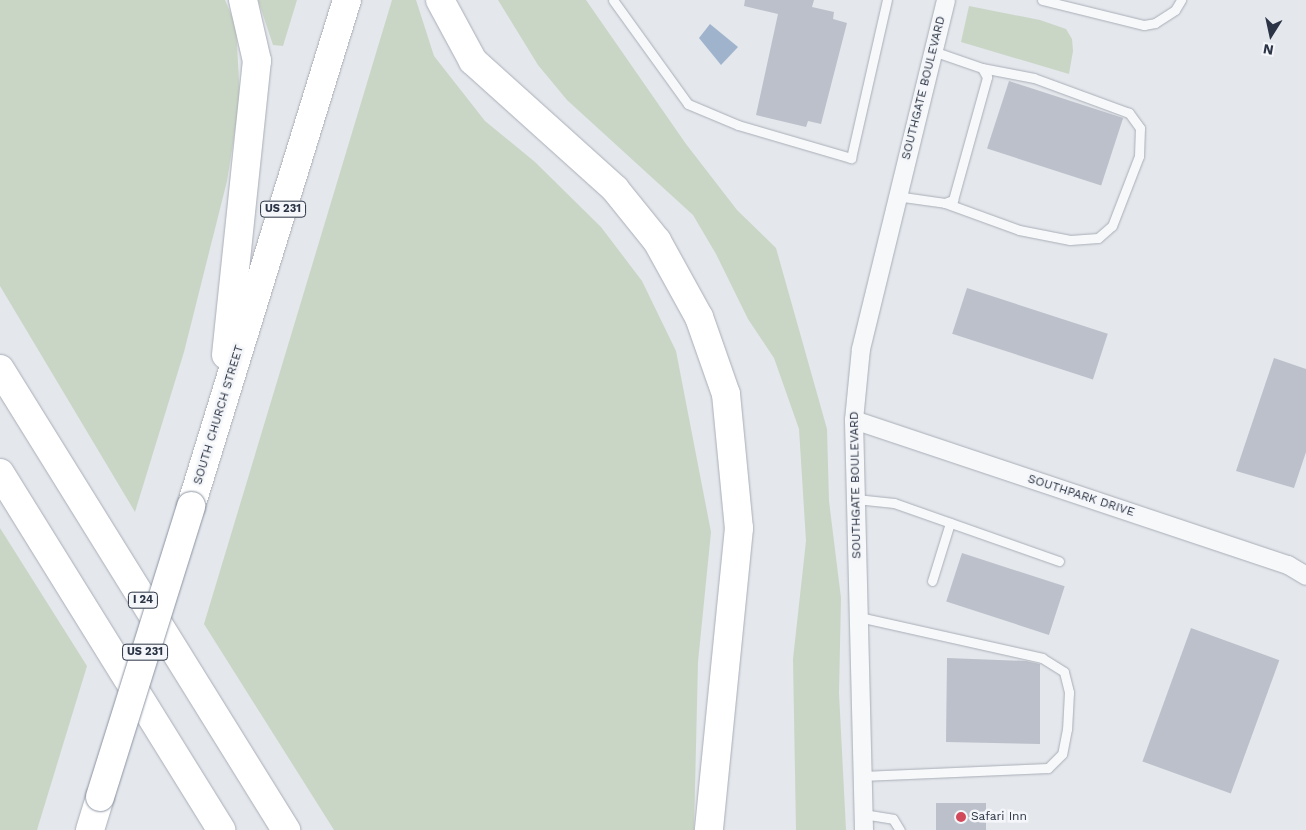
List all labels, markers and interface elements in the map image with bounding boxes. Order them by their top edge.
north arrow [1246,10,1296,60]
street label: SOUTHGATE BOULEVARD [899,15,949,161]
text: N [1262,41,1275,59]
road number: US 231 [259,200,307,218]
street label: SOUTH CHURCH STREET [191,344,247,486]
street label: SOUTHGATE BOULEVARD [848,411,864,559]
street label: SOUTHPARK DRIVE [1026,472,1136,520]
road number: I 24 [127,592,159,608]
road number: US 231 [121,644,169,660]
place label: Safari Inn [971,810,1027,824]
marker: Safari Inn [955,811,967,823]

